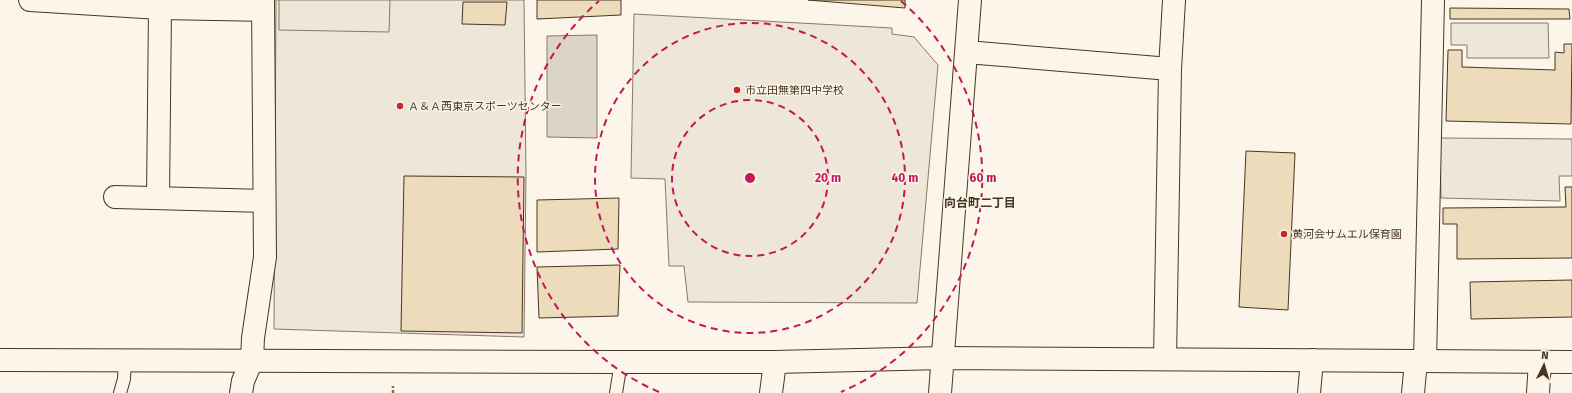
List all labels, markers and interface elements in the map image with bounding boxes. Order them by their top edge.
place label: 市立田無第四中学校 [745,84,844,97]
marker: 市立田無第四中学校 [732,85,742,95]
place label: Ａ＆Ａ西東京スポーツセンター [408,100,562,113]
marker: Ａ＆Ａ西東京スポーツセンター [395,101,405,111]
centre of rings [743,171,757,185]
text: 20 m [815,171,841,185]
text: 40 m [892,171,918,185]
text: 60 m [970,171,996,185]
district label: 向台町二丁目 [944,196,1016,210]
place label: 黄河会サムエル保育園 [1292,228,1402,241]
marker: 黄河会サムエル保育園 [1279,229,1289,239]
north arrow [1524,345,1564,385]
text: N [1541,349,1549,362]

